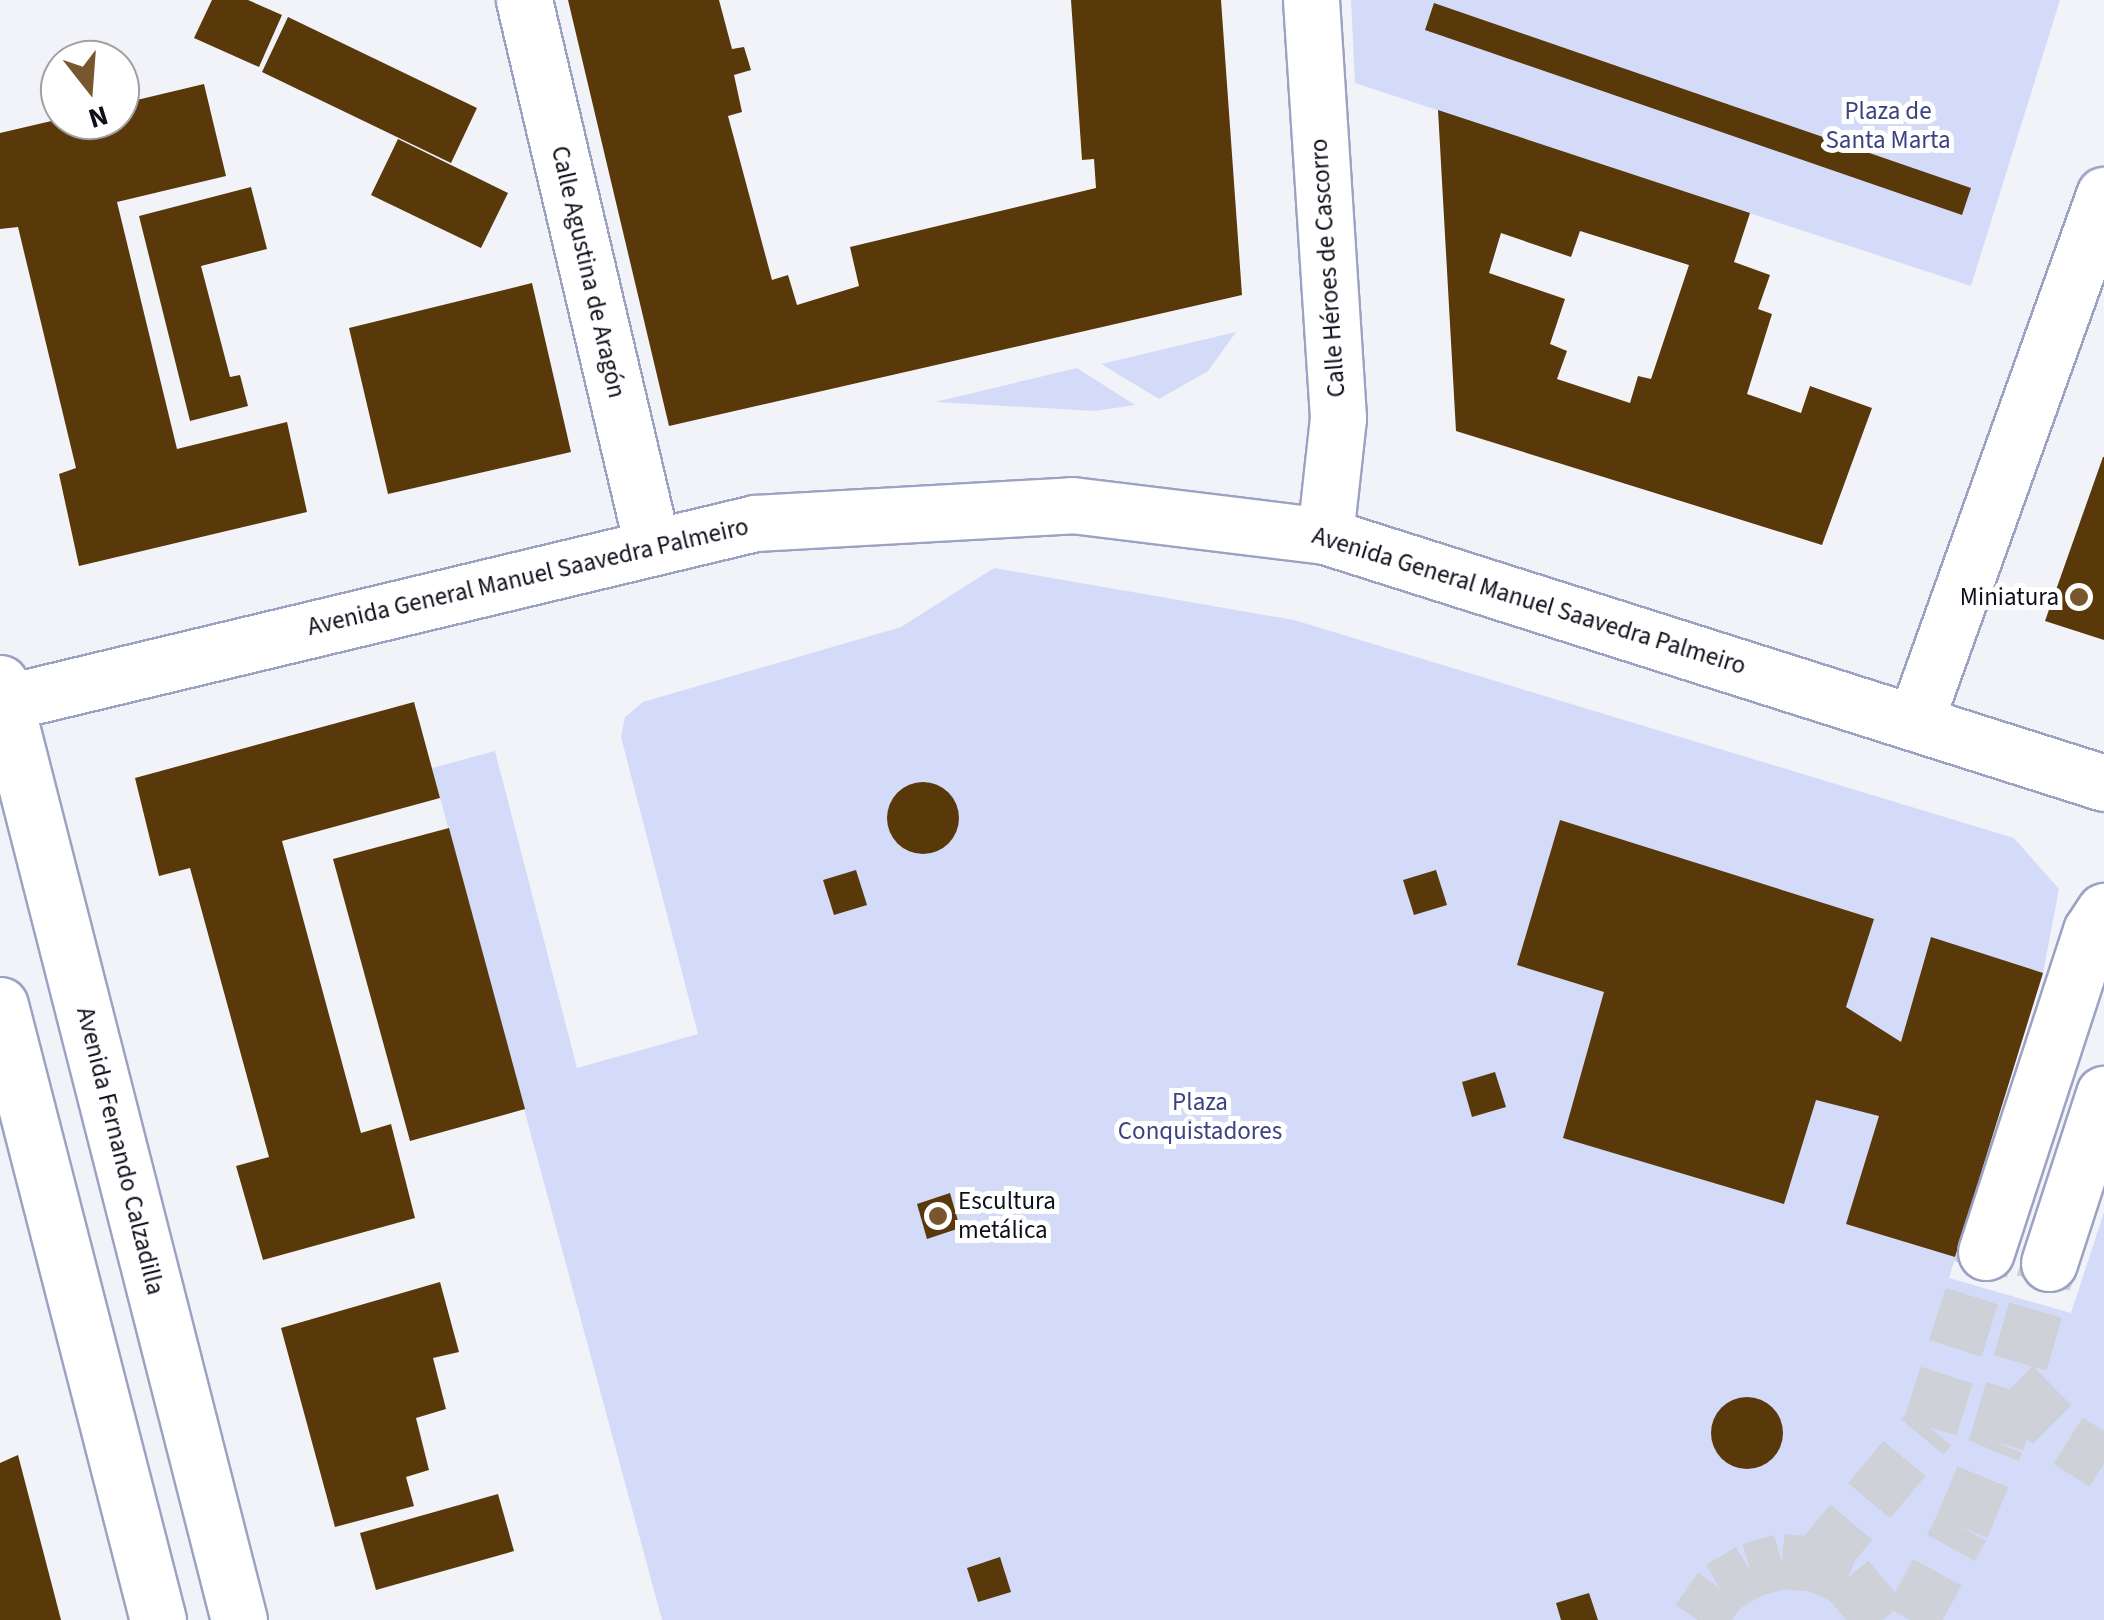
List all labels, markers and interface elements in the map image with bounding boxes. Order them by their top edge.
north arrow [40,40,140,140]
text: N [83,95,113,139]
park label: Plaza de Santa Marta [1825,97,1951,156]
street label: Calle Héroes de Cascorro [1304,138,1352,398]
street label: Calle Agustina de Aragón [544,143,632,401]
street label: Avenida General Manuel Saavedra Palmeiro [304,512,752,642]
street label: Avenida General Manuel Saavedra Palmeiro [1309,521,1749,681]
place label: Miniatura [1960,582,2059,612]
marker: Miniatura [2068,586,2090,608]
street label: Avenida Fernando Calzadilla [70,1004,170,1298]
park label: Plaza Conquistadores [1118,1088,1282,1147]
place label: Escultura metálica [958,1187,1056,1246]
marker: Escultura metálica [927,1205,949,1227]

